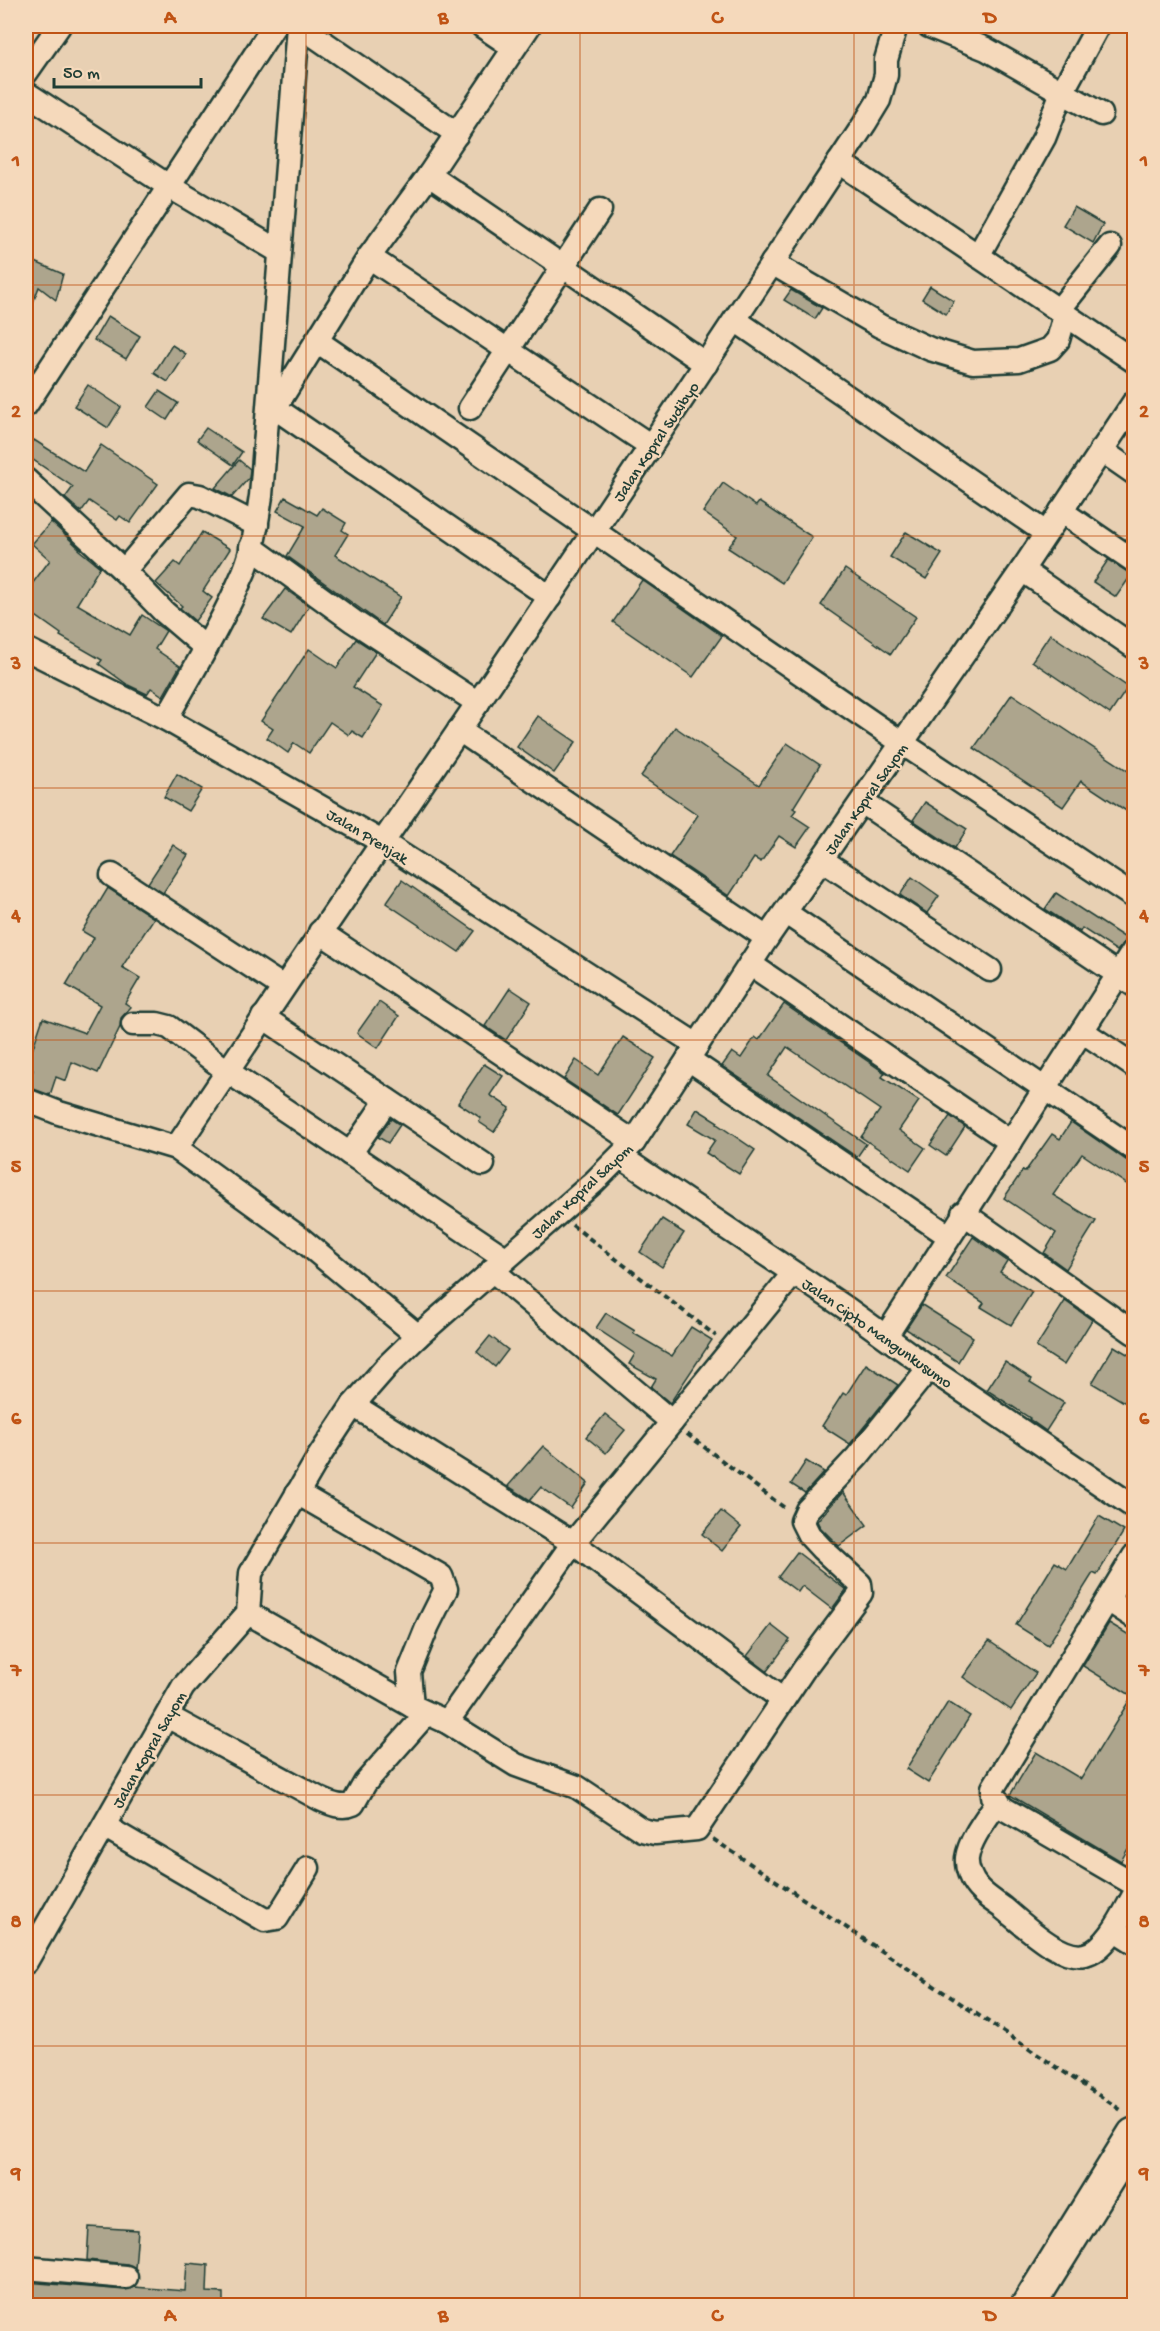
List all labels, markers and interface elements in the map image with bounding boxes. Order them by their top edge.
text: A [163,8,178,31]
text: B [437,8,449,31]
text: C [711,8,725,31]
text: D [981,8,997,31]
scale bar [54,51,201,89]
text: 50 m [63,64,100,85]
text: 1 [11,151,20,174]
text: 1 [1139,151,1148,174]
street label: Jalan Kopral Sudibyo [611,379,705,506]
text: 2 [11,402,21,425]
text: 2 [1139,402,1149,425]
text: 3 [10,654,21,677]
text: 3 [1138,654,1149,677]
street label: Jalan Kopral Sayom [822,740,914,859]
street label: Jalan Prenjak [322,806,412,871]
text: 4 [10,906,21,929]
text: 4 [1138,906,1149,929]
street label: Jalan Kopral Sayom [529,1140,639,1244]
text: 5 [11,1157,22,1180]
text: 5 [1139,1157,1150,1180]
street label: Jalan Cipto Mangunkusumo [797,1276,955,1394]
text: 6 [11,1409,22,1432]
text: 6 [1139,1409,1150,1432]
text: 7 [10,1661,23,1684]
text: 7 [1138,1661,1151,1684]
street label: Jalan Kopral Sayom [110,1688,193,1813]
text: 8 [11,1912,22,1935]
text: 8 [1139,1912,1150,1935]
text: 9 [10,2164,21,2187]
text: 9 [1138,2164,1149,2187]
text: A [163,2306,178,2329]
text: B [437,2306,449,2329]
text: C [711,2306,725,2329]
text: D [981,2306,997,2329]

